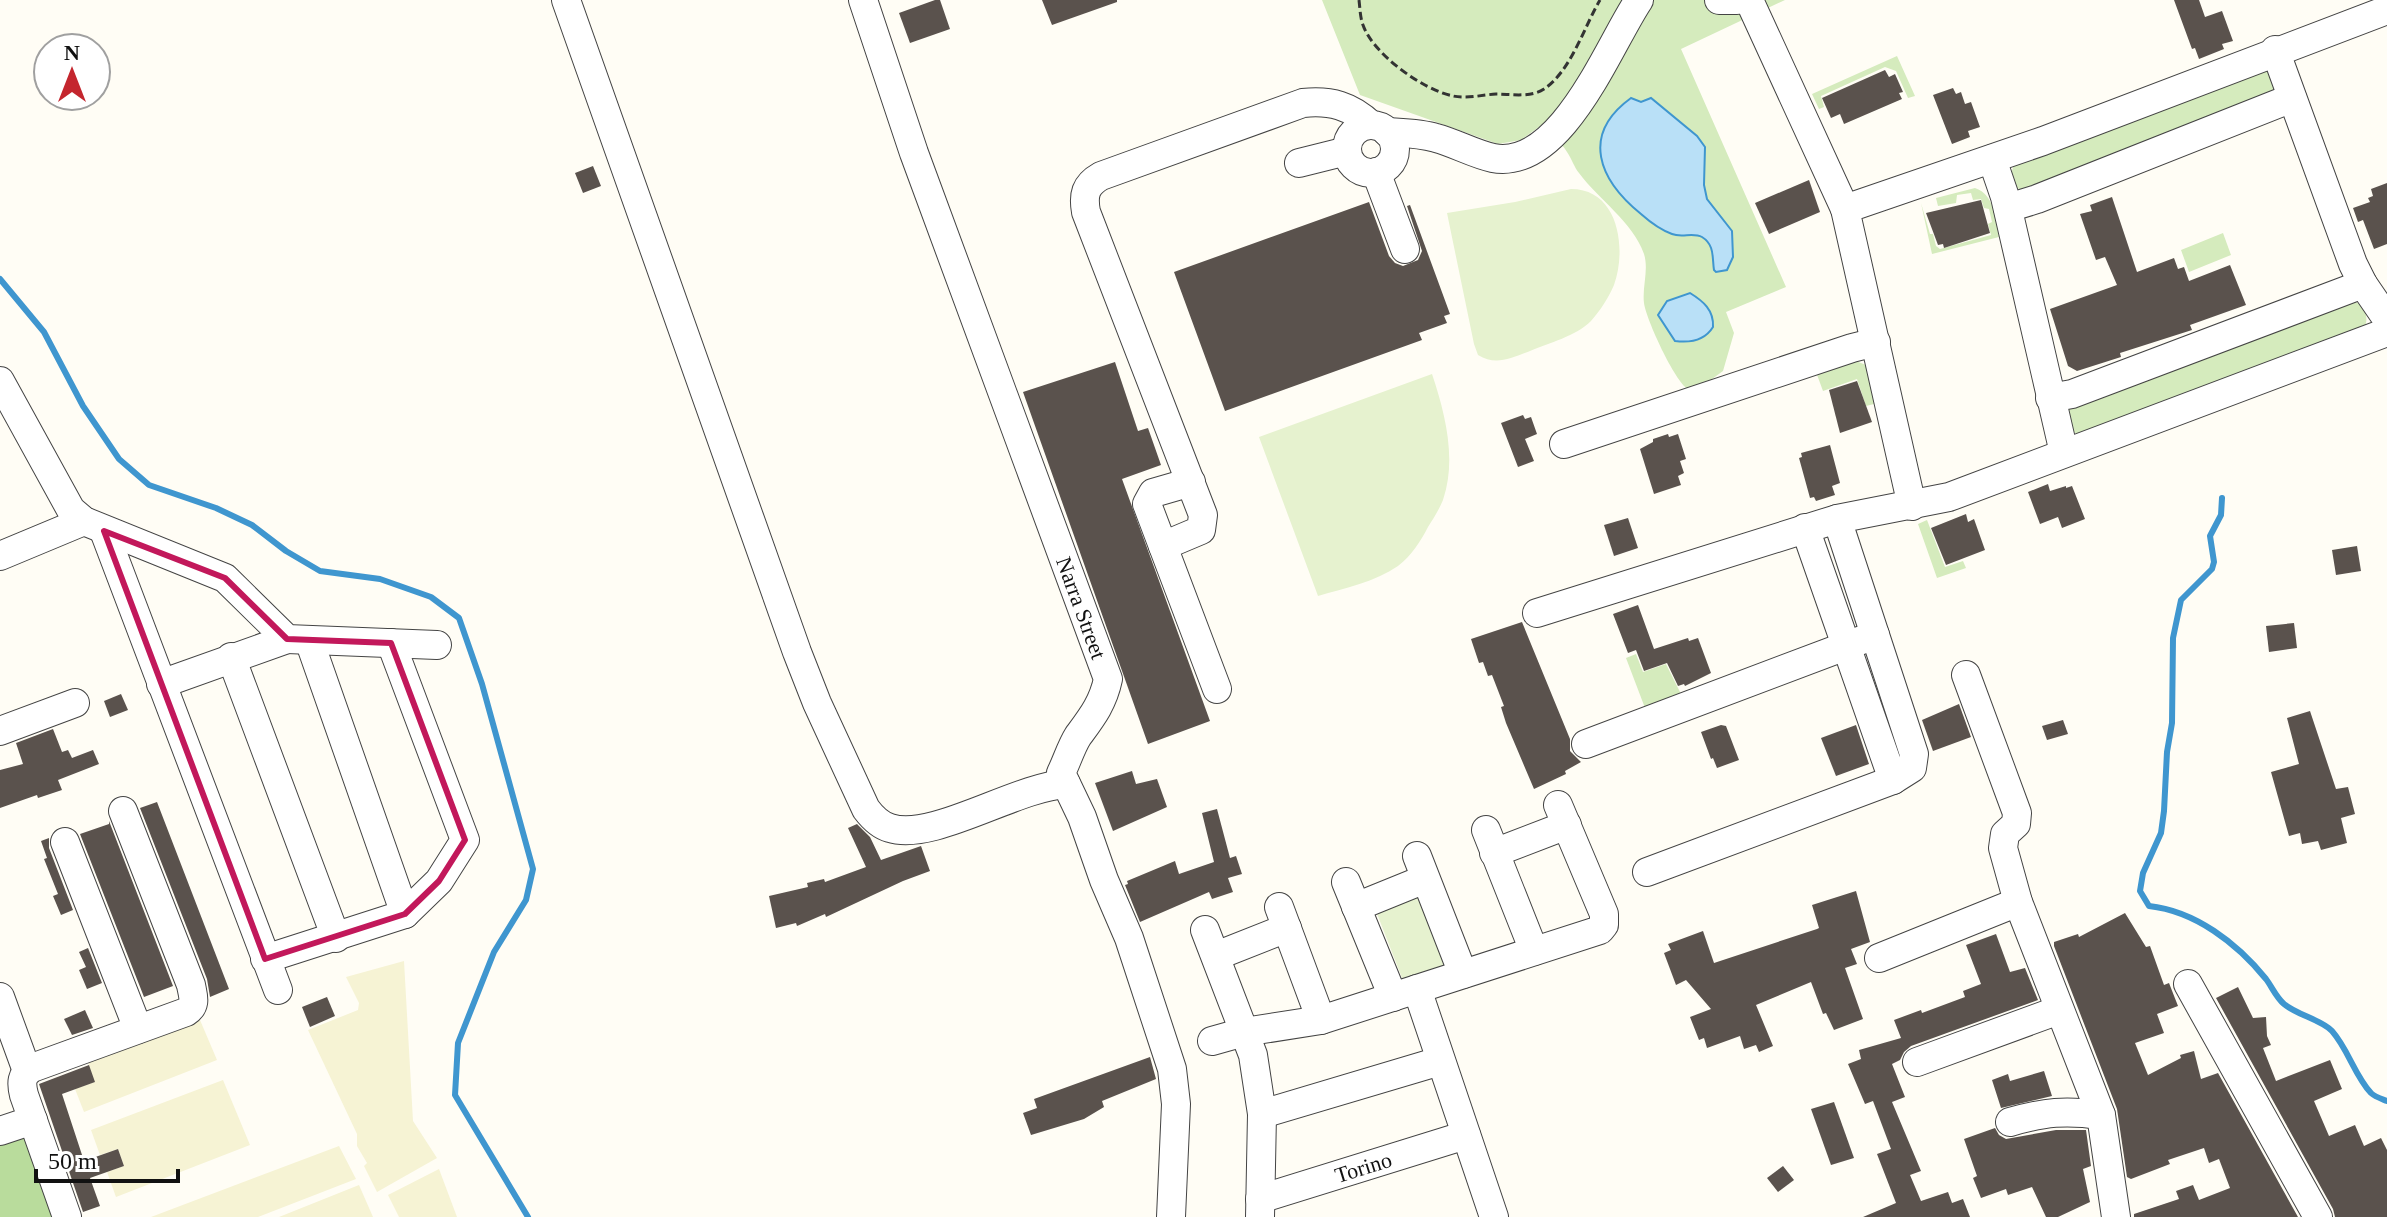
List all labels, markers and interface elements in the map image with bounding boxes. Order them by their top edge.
north arrow [32,32,112,112]
text: N [64,40,80,65]
street label: Narra Street [1051,553,1111,662]
scale bar [36,1133,178,1183]
street label: Torino [1332,1147,1395,1188]
text: 50 m [48,1148,97,1174]

